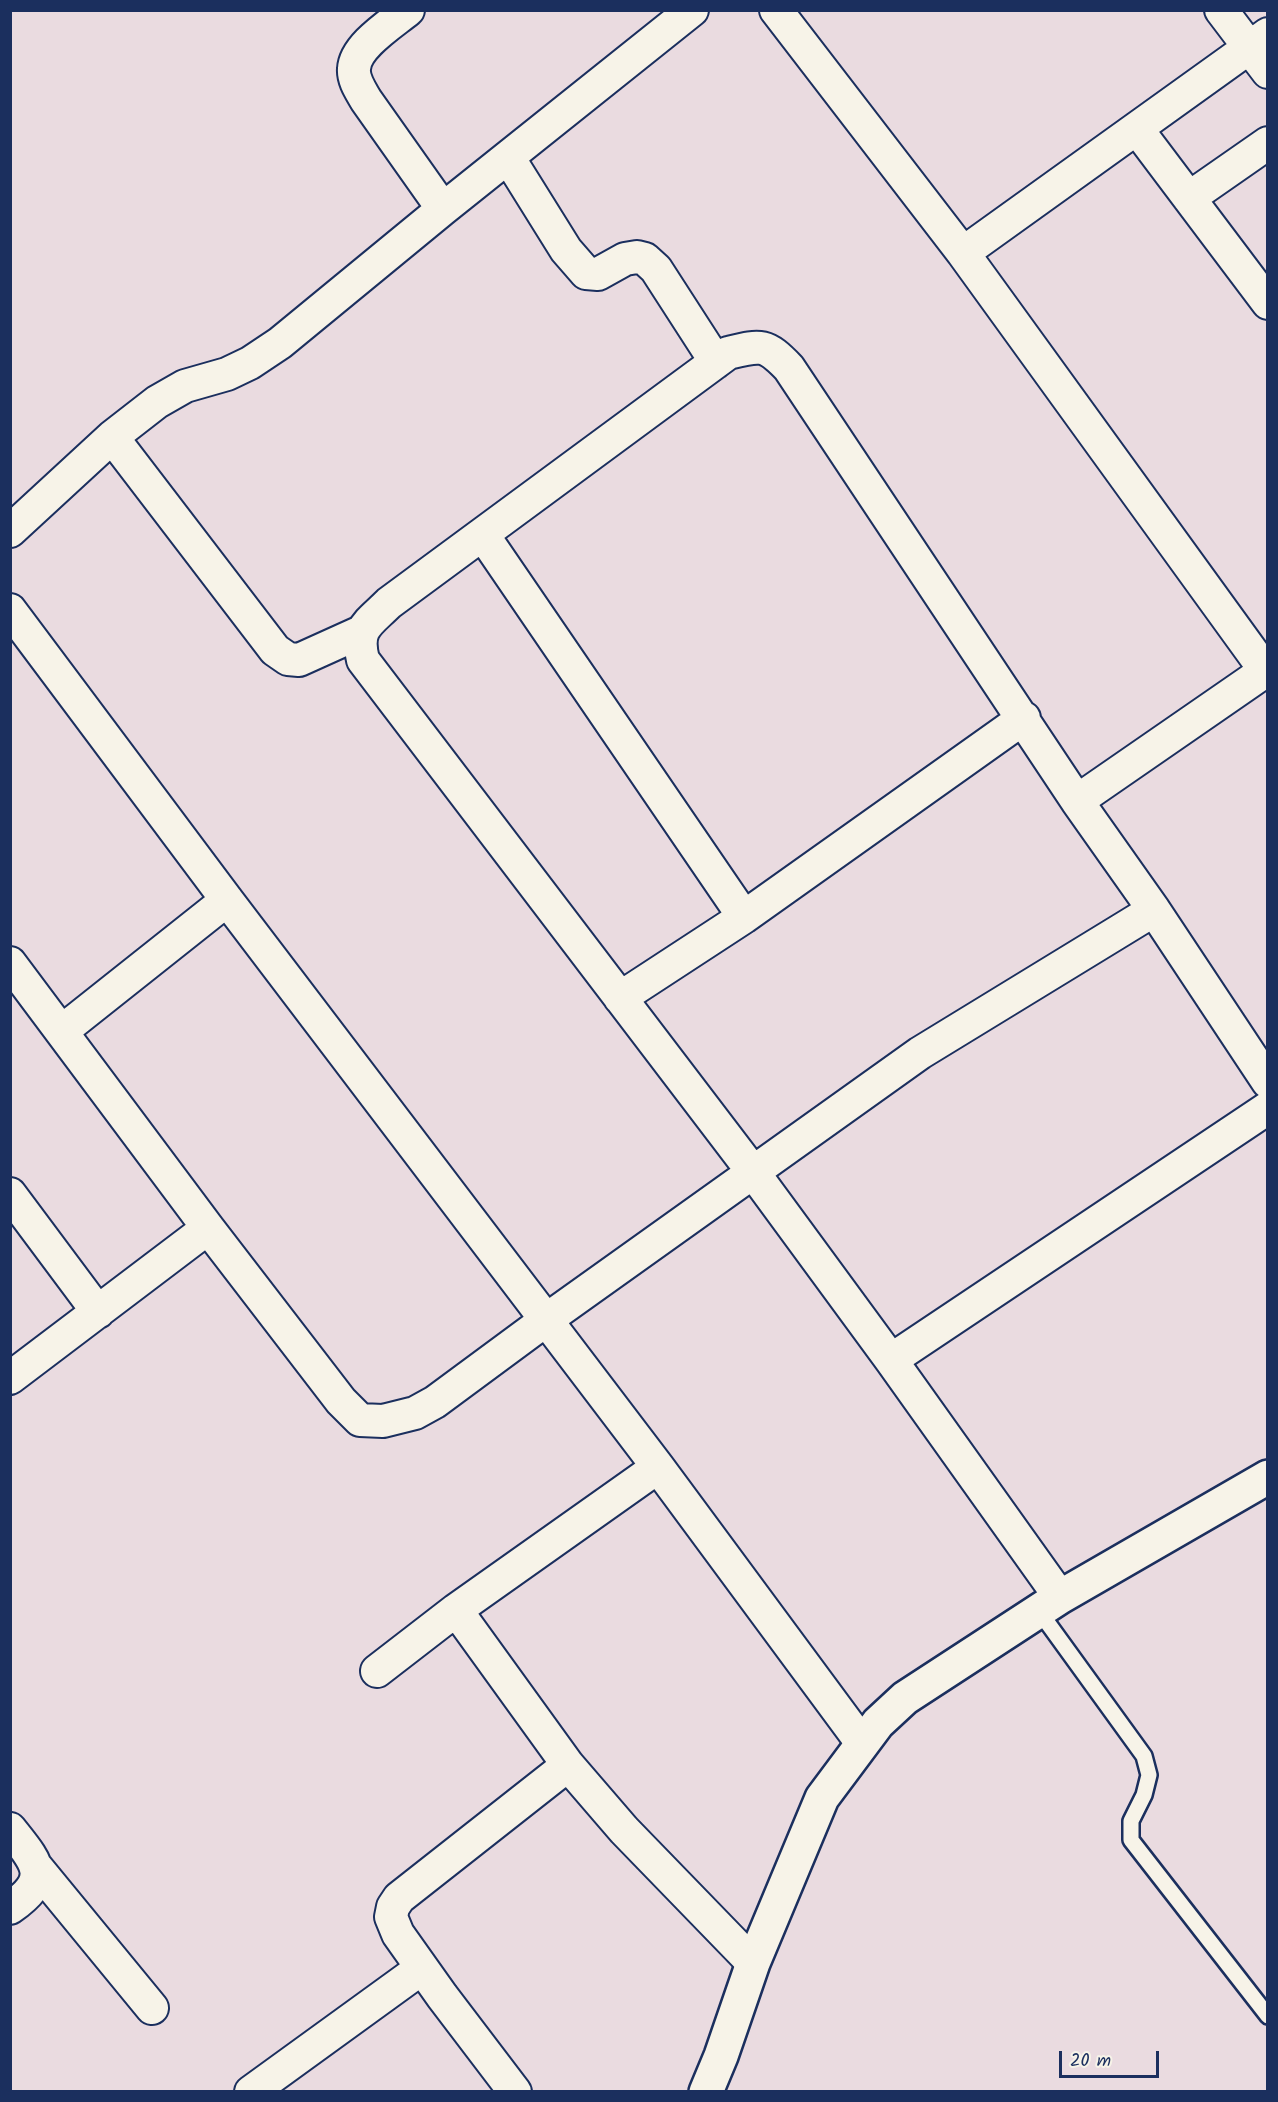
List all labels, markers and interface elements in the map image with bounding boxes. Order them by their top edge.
scale bar [1062,2039,1162,2077]
text: 20 m [1070,2047,1111,2076]

